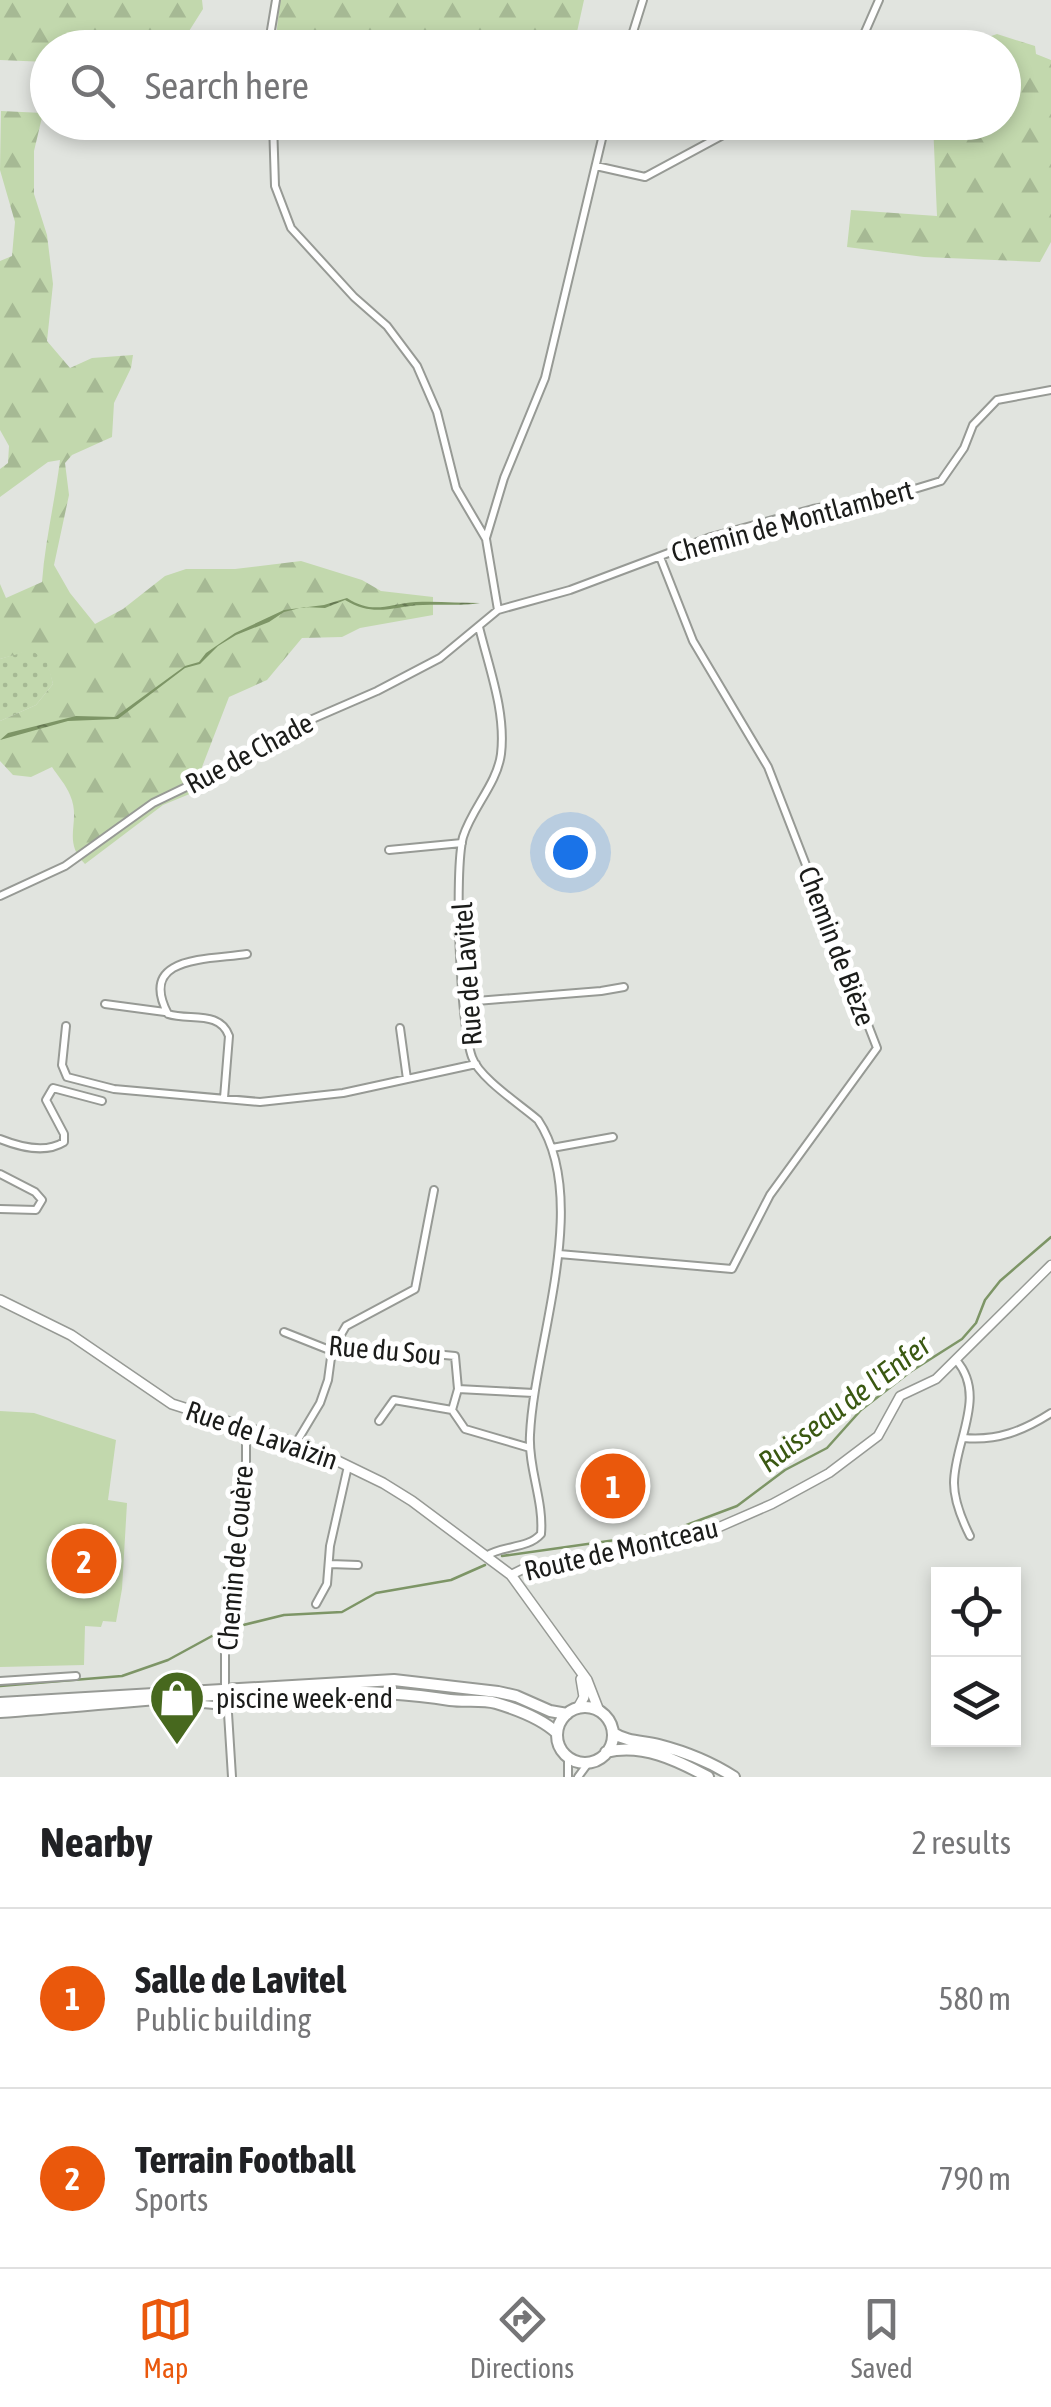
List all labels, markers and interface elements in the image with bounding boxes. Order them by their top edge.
search box [30,30,1021,140]
icon: search [65,58,120,113]
text: Search here [145,64,309,107]
street label: Chemin de Montlambert [668,473,916,569]
street label: Rue de Chade [180,706,318,800]
your location [545,827,596,878]
street label: Chemin de Bièze [792,862,882,1030]
street label: Rue de Lavitel [446,901,488,1047]
water label: Ruisseau de l'Enfer [751,1327,937,1479]
street label: Rue du Sou [327,1329,443,1371]
street label: Rue de Lavaizin [182,1394,342,1476]
pin: 1 [580,1448,646,1524]
street label: Chemin de Couère [211,1464,259,1652]
street label: Route de Montceau [521,1511,721,1587]
pin: 2 [52,1524,116,1598]
map controls [931,1567,1021,1747]
button: locate [931,1567,1021,1657]
button: layers [931,1657,1021,1747]
shop icon: piscine week-end [147,1668,207,1747]
place label: piscine week-end [216,1682,393,1714]
text: Nearby [40,1818,153,1866]
text: 2 results [912,1824,1011,1861]
text: Salle de Lavitel [135,1958,346,2001]
text: 1 [65,1980,80,2017]
text: 580 m [938,1980,1011,2017]
text: Public building [135,2001,311,2038]
text: Terrain Football [135,2138,355,2181]
text: 2 [65,2160,80,2197]
text: 790 m [938,2160,1011,2197]
text: Sports [135,2181,208,2218]
tab: Map [138,2292,193,2384]
tab: Directions [470,2292,574,2384]
tab: Saved [851,2292,913,2384]

